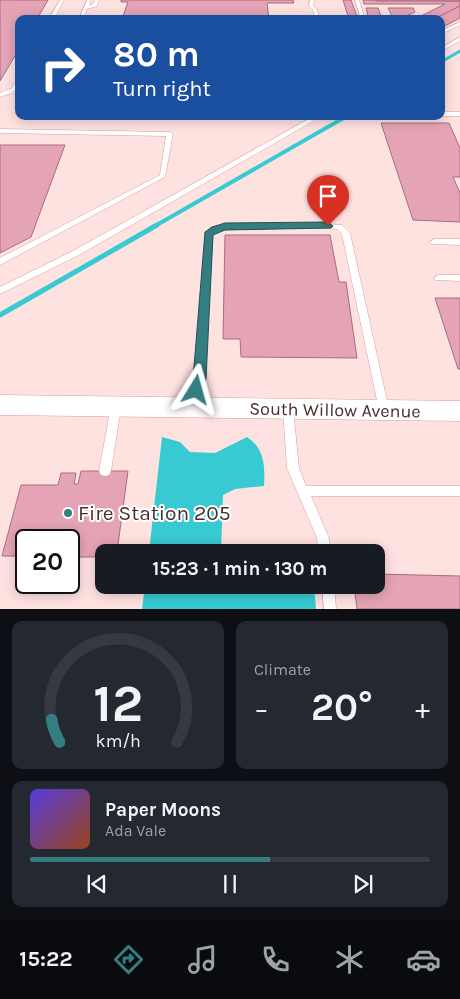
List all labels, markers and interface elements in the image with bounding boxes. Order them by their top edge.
text: 80 m [113,34,200,75]
icon: right [30,35,95,100]
text: Turn right [113,76,211,102]
pin [307,175,349,226]
icon: arrive [314,182,342,210]
position arrow [169,363,221,415]
street label: South Willow Avenue [249,398,421,422]
place label: Fire Station 205 [78,501,231,525]
marker: Fire Station 205 [62,507,74,519]
speed limit sign: 20 [15,529,80,594]
text: 15:23 · 1 min · 130 m [153,558,327,580]
text: Climate [254,660,311,679]
text: 12 [93,673,143,734]
text: 20° [311,685,373,730]
text: − [254,692,269,725]
text: + [415,692,430,725]
text: km/h [95,731,141,752]
text: Paper Moons [105,799,221,821]
text: Ada Vale [105,821,166,840]
icon: previous [83,870,111,898]
icon: pause [216,870,244,898]
icon: next [349,870,377,898]
icon: directions [111,942,146,977]
icon: music [185,942,220,977]
icon: phone [258,942,293,977]
icon: climate [332,942,367,977]
icon: car [406,942,441,977]
text: 15:22 [19,946,73,972]

